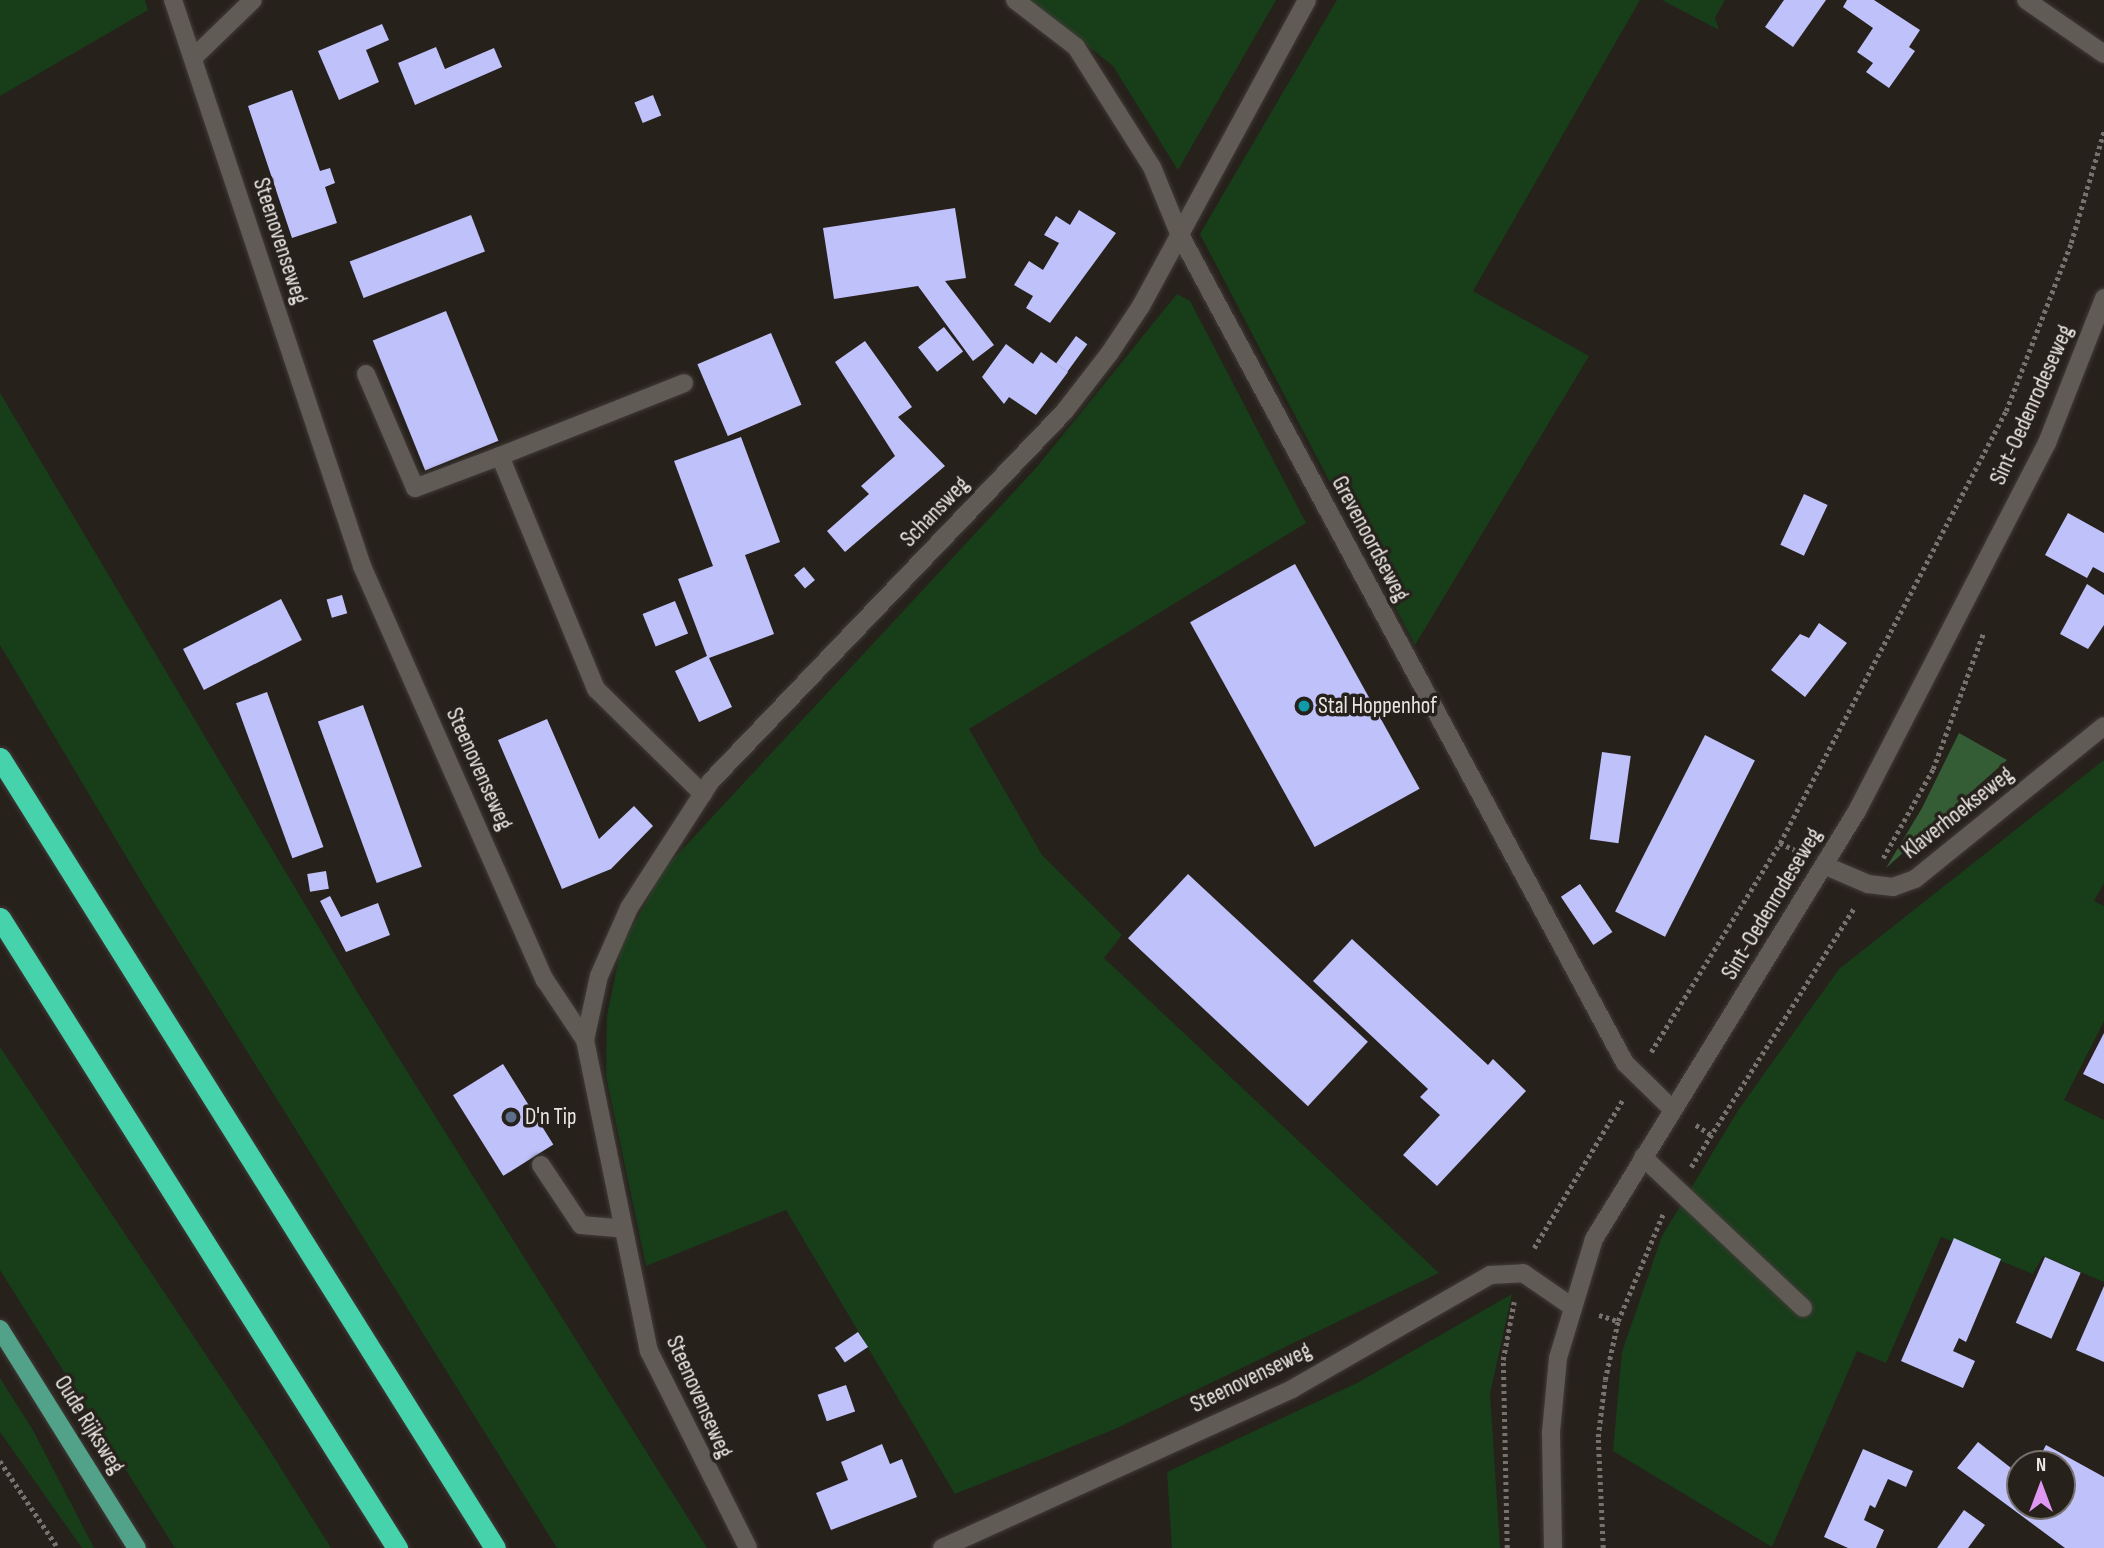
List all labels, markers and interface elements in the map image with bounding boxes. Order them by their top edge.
street label: Steenovenseweg [247,175,313,307]
street label: Sint-Oedenrodeseweg [1984,321,2080,489]
street label: Schansweg [895,471,975,553]
street label: Grevenoordseweg [1325,471,1415,607]
place label: Stal Hoppenhof [1318,692,1437,720]
marker: Stal Hoppenhof [1296,698,1312,714]
street label: Steenovenseweg [440,704,518,834]
street label: Klaverhoekseweg [1897,761,2019,865]
street label: Sint-Oedenrodeseweg [1716,823,1828,985]
place label: D'n Tip [525,1103,577,1131]
marker: D'n Tip [503,1109,519,1125]
street label: Steenovenseweg [660,1332,738,1462]
street label: Steenovenseweg [1186,1337,1316,1419]
street label: Oude Rijksweg [48,1371,130,1479]
north arrow [2006,1450,2076,1520]
text: N [2036,1454,2046,1477]

